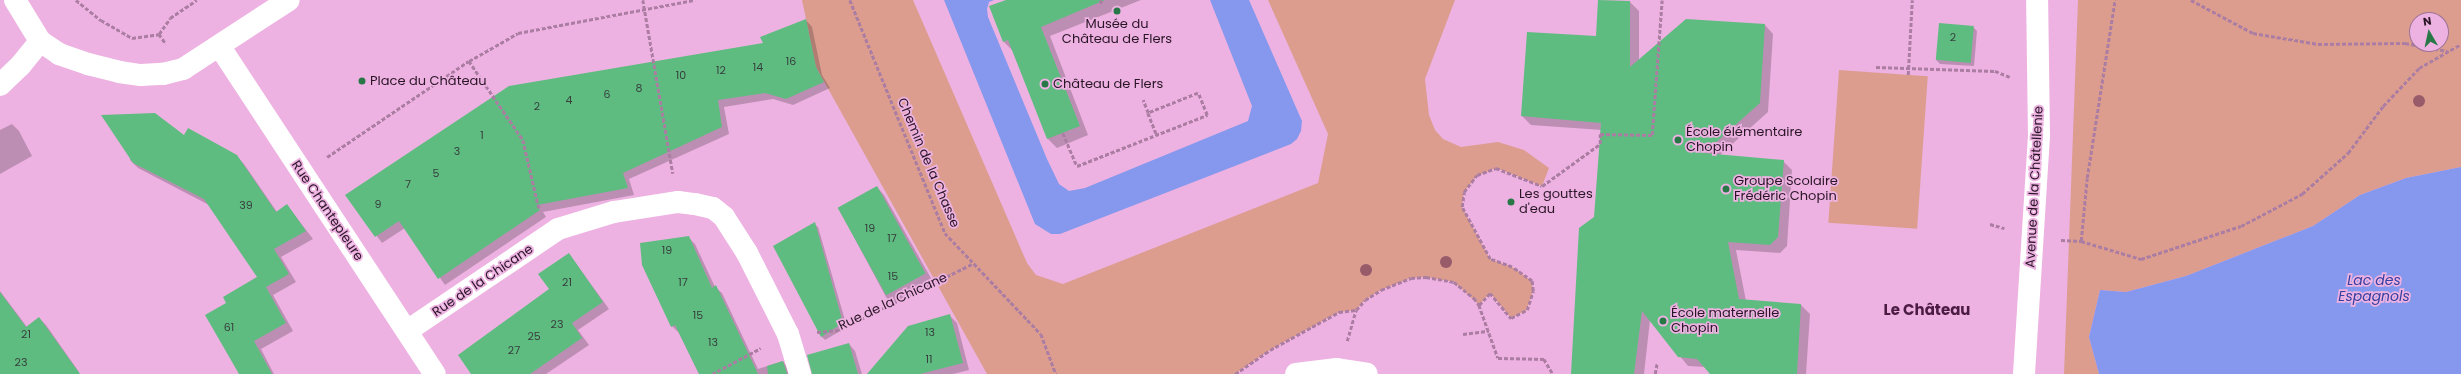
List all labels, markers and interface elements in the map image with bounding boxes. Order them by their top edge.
marker: Musée du Château de Flers [1112,6,1122,16]
north arrow [2409,12,2449,52]
text: N [2422,13,2433,30]
place label: Musée du Château de Flers [1062,17,1172,48]
house number: 2 [1950,30,1956,44]
house number: 16 [786,54,796,68]
house number: 14 [753,60,763,74]
house number: 12 [716,63,726,77]
house number: 10 [676,68,686,82]
place label: Place du Château [370,73,487,89]
marker: Place du Château [357,76,367,86]
place label: Château de Flers [1053,76,1163,92]
marker: Château de Flers [1040,79,1050,89]
house number: 8 [636,81,642,95]
house number: 6 [604,87,610,101]
house number: 4 [566,93,572,107]
street label: Chemin de la Chasse [894,96,962,230]
house number: 2 [534,99,540,113]
street label: Avenue de la Châtellenie [2023,106,2047,268]
place label: École élémentaire Chopin [1686,125,1802,156]
house number: 1 [480,128,484,142]
marker: École élémentaire Chopin [1673,135,1683,145]
house number: 3 [454,144,460,158]
street label: Rue Chantepleure [288,158,366,264]
house number: 5 [433,166,439,180]
place label: Groupe Scolaire Frédéric Chopin [1734,174,1838,205]
house number: 7 [405,177,411,191]
marker: Groupe Scolaire Frédéric Chopin [1721,184,1731,194]
place label: Les gouttes d'eau [1519,187,1593,218]
house number: 9 [375,197,381,211]
marker: Les gouttes d'eau [1506,197,1516,207]
house number: 39 [239,198,253,212]
house number: 19 [865,221,875,235]
house number: 17 [887,231,897,245]
street label: Rue de la Chicane [430,242,536,320]
house number: 19 [662,243,672,257]
house number: 15 [888,269,898,283]
street label: Rue de la Chicane [836,270,950,334]
water label: Lac des Espagnols [2338,272,2410,304]
house number: 21 [562,275,572,289]
house number: 17 [678,275,688,289]
district label: Le Château [1884,301,1970,319]
place label: École maternelle Chopin [1671,306,1779,337]
house number: 15 [693,308,703,322]
marker: École maternelle Chopin [1658,316,1668,326]
house number: 23 [551,317,563,331]
house number: 61 [224,320,234,334]
house number: 13 [925,325,935,339]
house number: 21 [21,327,31,341]
house number: 25 [527,329,541,343]
house number: 13 [708,335,718,349]
house number: 27 [508,343,520,357]
house number: 11 [925,352,933,366]
house number: 23 [15,355,27,369]

